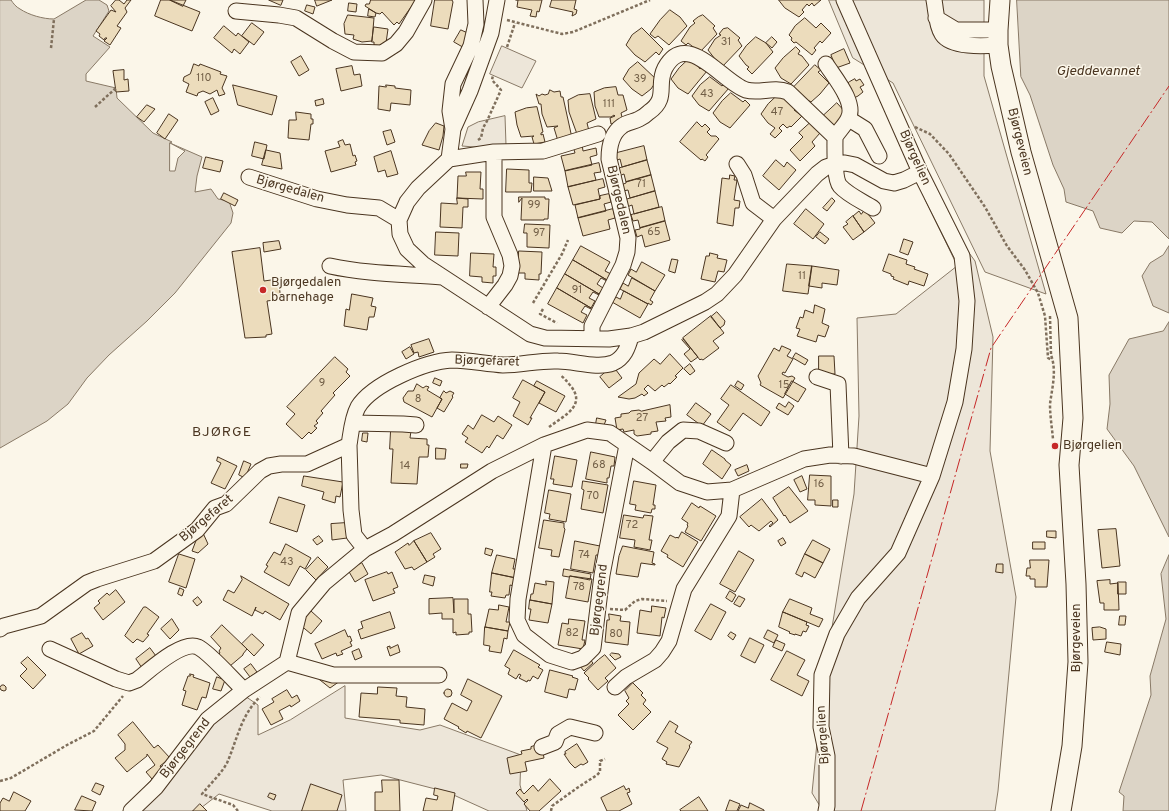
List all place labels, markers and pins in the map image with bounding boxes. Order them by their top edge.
place label: Bjørgedalen barnehage [271,275,341,306]
marker: Bjørgedalen barnehage [258,285,268,295]
place label: Bjørgelien [1063,438,1122,454]
marker: Bjørgelien [1050,441,1060,451]

